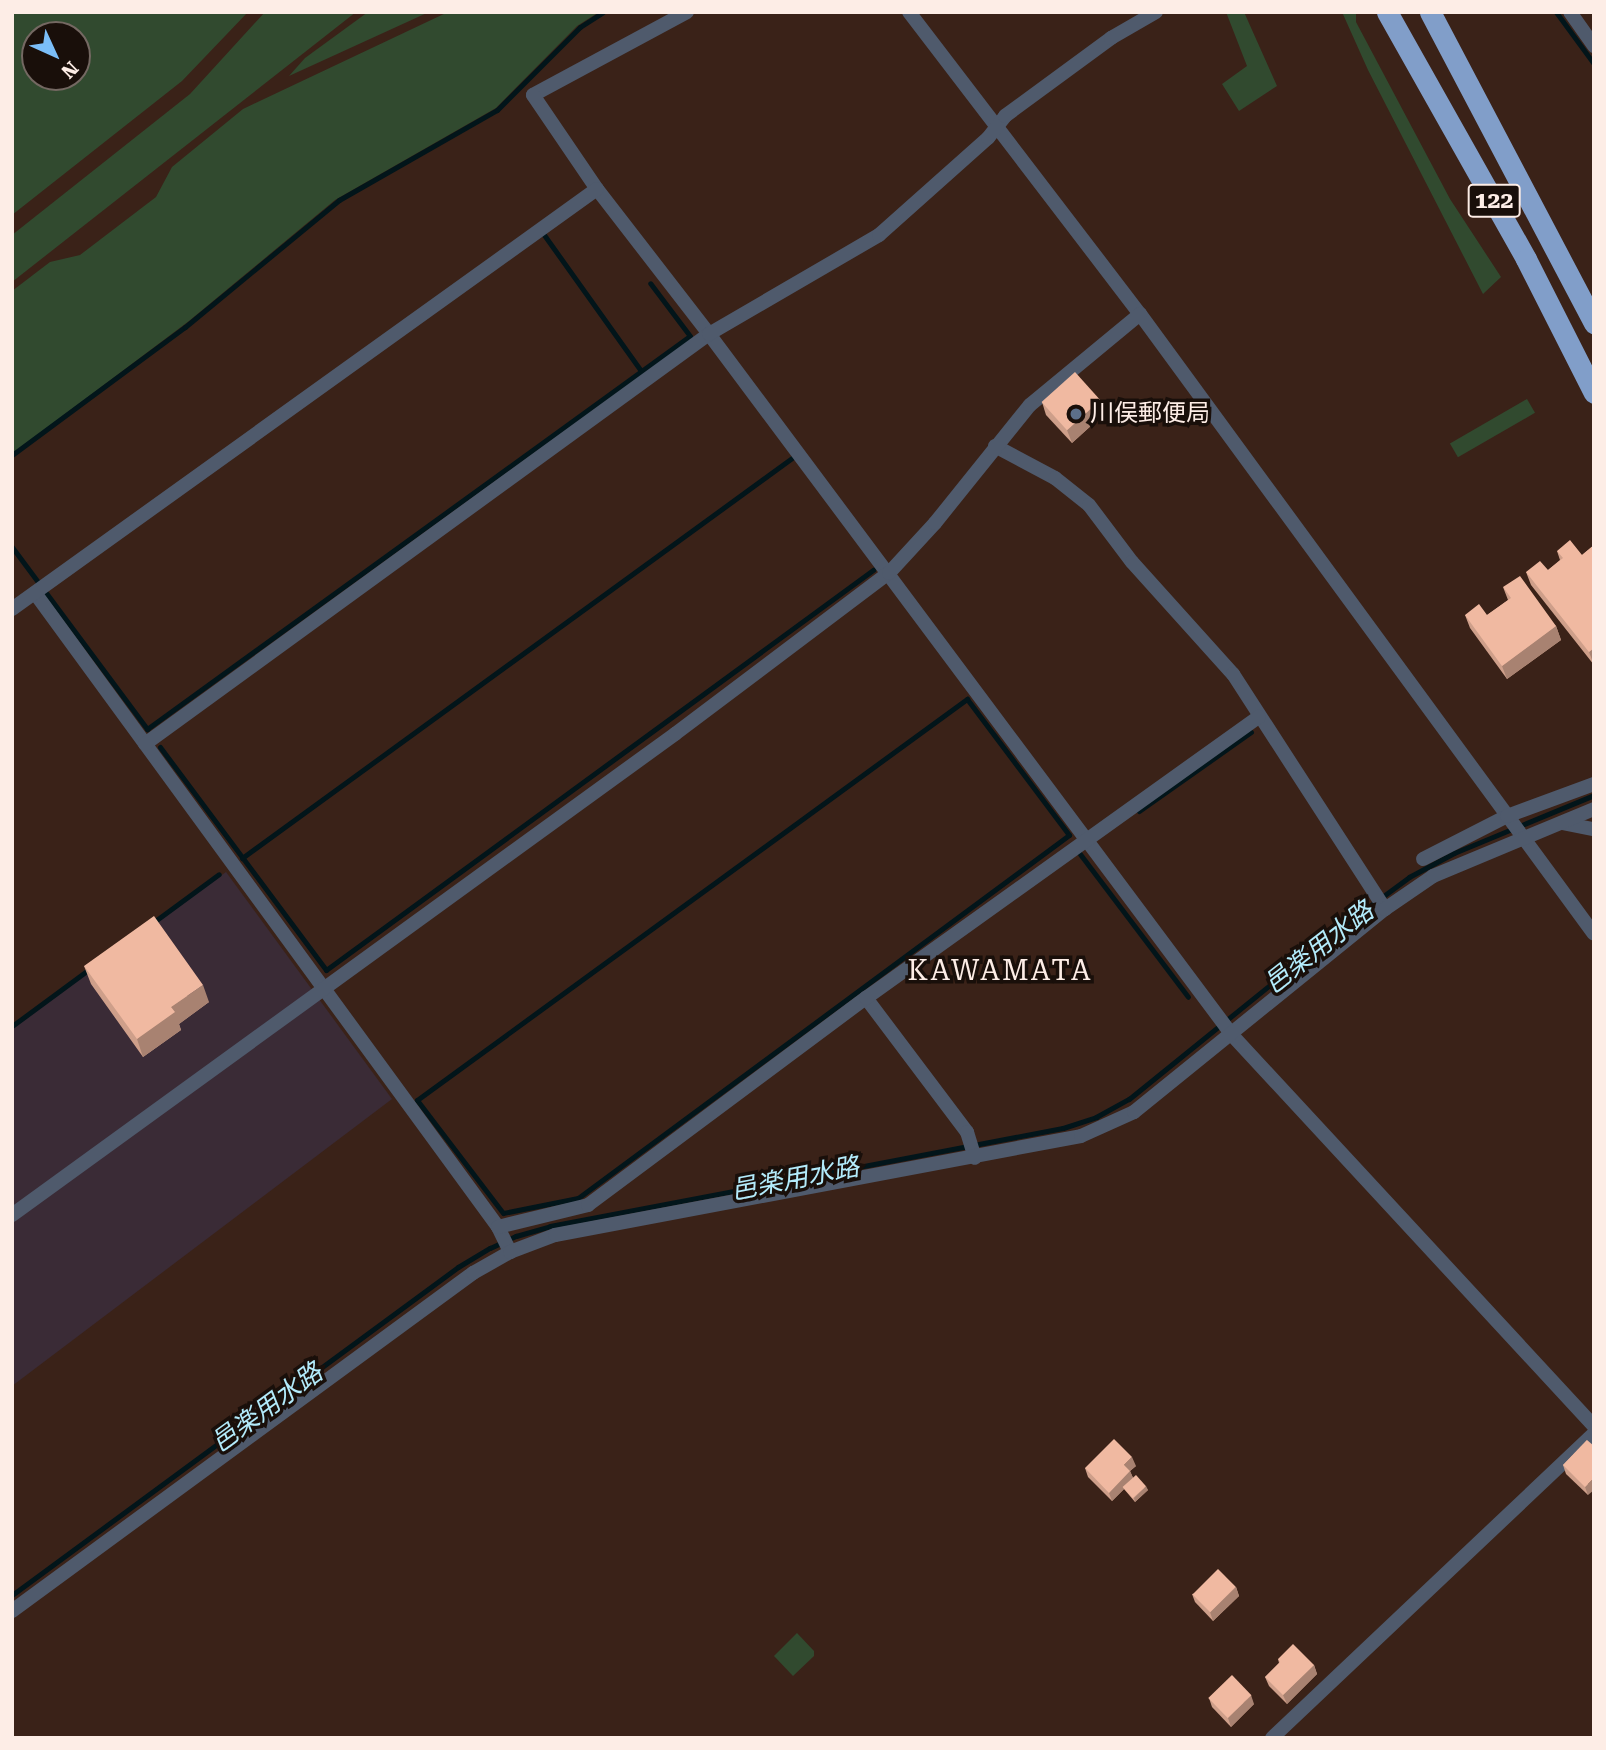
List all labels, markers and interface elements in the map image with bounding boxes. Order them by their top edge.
north arrow [21,21,91,91]
text: N [56,56,83,83]
road number: 122 [1466,182,1522,220]
place label: 川俣郵便局 [1090,400,1210,428]
marker: 川俣郵便局 [1068,406,1084,422]
water label: 邑楽用水路 [1258,896,1380,1000]
district label: KAWAMATA [908,954,1092,988]
water label: 邑楽用水路 [728,1151,862,1207]
water label: 邑楽用水路 [205,1357,329,1459]

